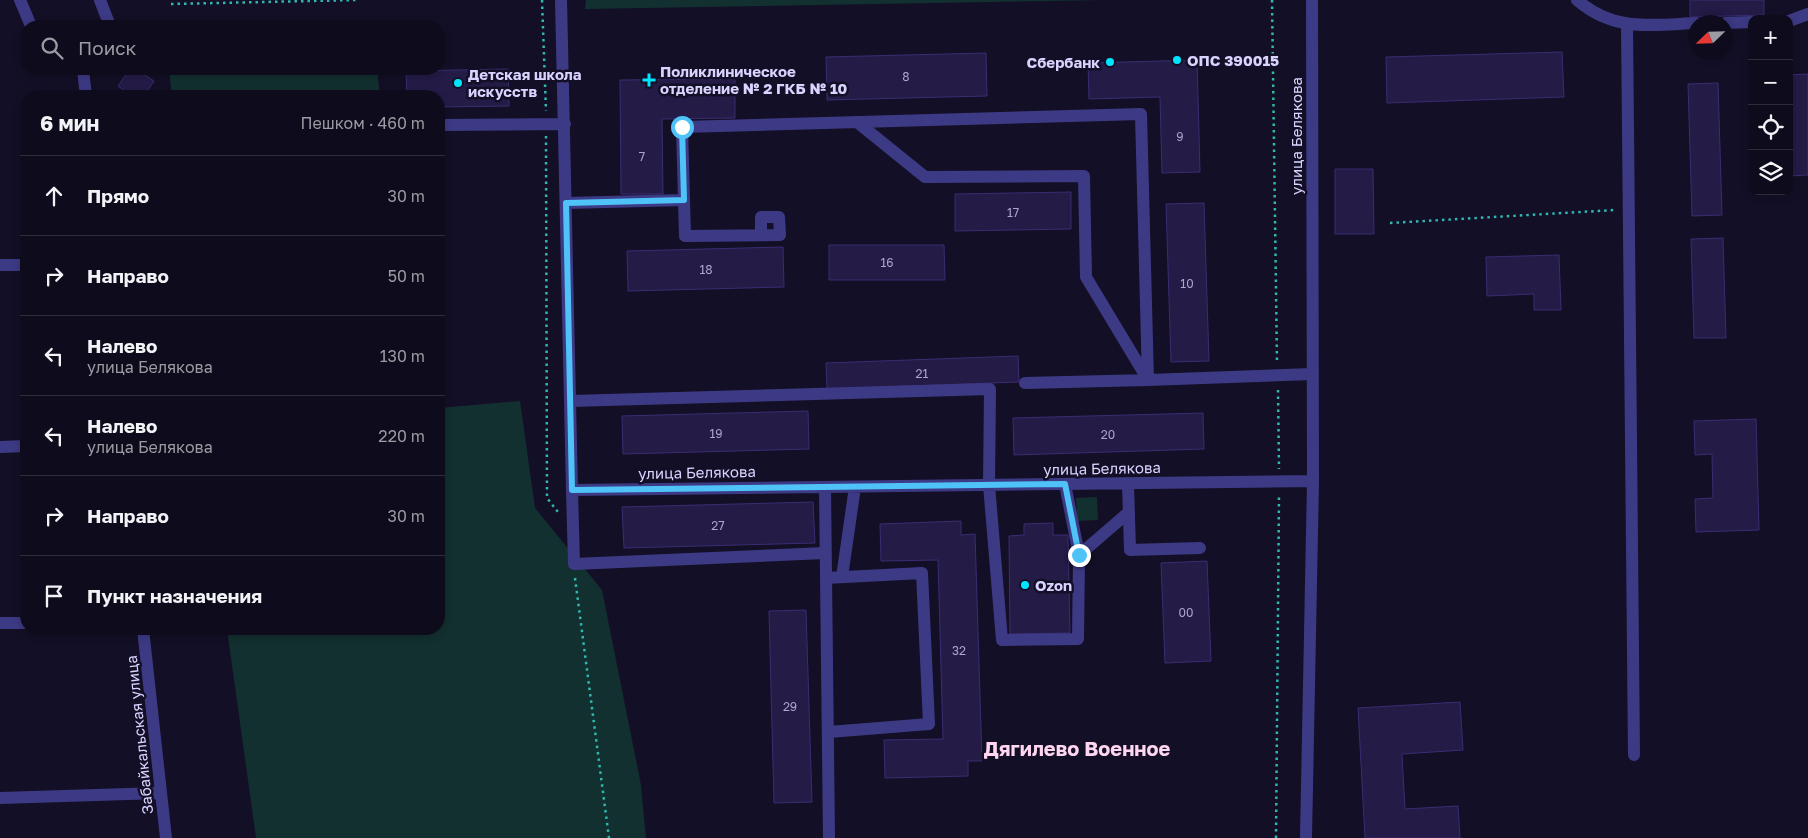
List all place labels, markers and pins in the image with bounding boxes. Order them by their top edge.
place label: ОПС 390015 [1187,51,1279,69]
place label: Сбербанк [1027,53,1100,71]
marker: ОПС 390015 [1171,54,1183,66]
marker: Сбербанк [1104,56,1116,68]
place label: Поликлиническое отделение № 2 ГКБ № 10 [660,62,848,97]
place label: Детская школа искусств [468,65,582,100]
marker: Поликлиническое отделение № 2 ГКБ № 10 [642,73,656,87]
marker: Детская школа искусств [452,77,464,89]
place label: Ozon [1035,576,1072,594]
marker: Ozon [1019,579,1031,591]

